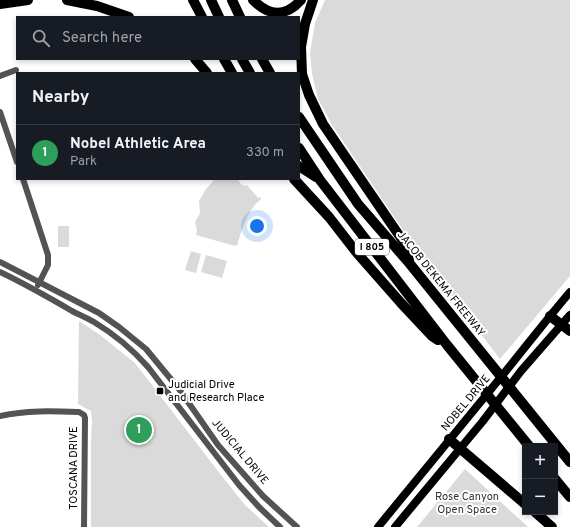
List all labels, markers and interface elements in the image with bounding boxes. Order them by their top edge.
search box [16,16,300,60]
icon: search [30,27,52,49]
text: Search here [62,29,142,48]
text: Nearby [32,87,89,109]
text: Nobel Athletic Area [70,135,206,154]
text: 1 [42,145,48,161]
text: 330 m [246,145,284,161]
text: Park [70,154,97,170]
your location [247,216,267,236]
street label: JACOB DEKEMA FREEWAY [394,228,488,340]
road number: I 805 [355,239,389,255]
street label: NOBEL DRIVE [438,372,494,434]
place label: Judicial Drive and Research Place [168,378,264,405]
marker: Judicial Drive and Research Place [155,386,165,396]
pin: 1 [126,415,152,445]
street label: JUDICIAL DRIVE [209,416,271,488]
street label: TOSCANA DRIVE [67,426,81,510]
map controls [522,443,558,515]
button: + [522,443,558,479]
button: − [522,479,558,515]
park label: Rose Canyon Open Space [435,490,499,517]

